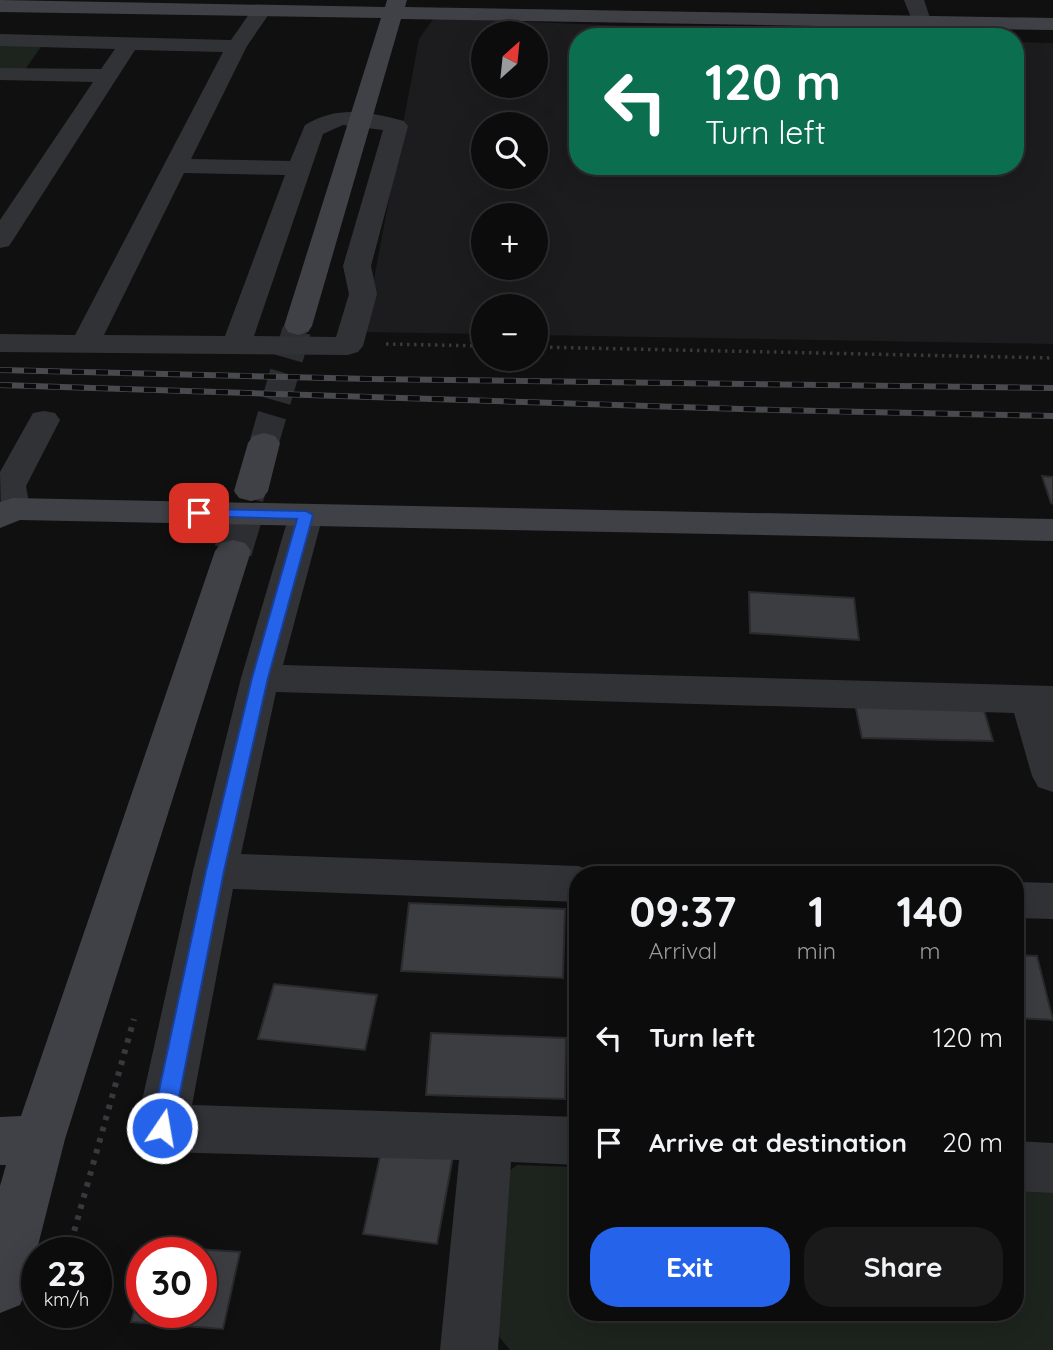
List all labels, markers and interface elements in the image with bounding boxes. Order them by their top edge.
north arrow [471,21,548,98]
map controls [471,21,548,371]
text: 120 m [705,51,841,112]
icon: left [590,56,681,147]
button: search [471,112,548,189]
text: Turn left [705,112,826,152]
button: + [471,203,548,280]
button: − [471,294,548,371]
pin [169,483,229,543]
icon: arrive [180,494,218,532]
text: 09:37 [630,885,736,938]
text: 1 [808,885,825,938]
text: 140 [897,885,963,938]
text: Arrival [648,936,717,965]
text: min [797,936,836,965]
text: m [920,936,940,965]
icon: left [590,1019,628,1057]
text: Turn left [649,1021,756,1054]
text: 120 m [933,1021,1003,1054]
position arrow [125,1091,199,1165]
icon: arrive [590,1124,628,1162]
text: Arrive at destination [649,1126,907,1159]
text: 20 m [942,1126,1003,1159]
button: Exit [590,1227,790,1307]
button: Share [804,1227,1003,1307]
speed limit sign: 30 [126,1237,217,1328]
text: 23 [47,1251,86,1295]
text: km/h [44,1288,89,1311]

